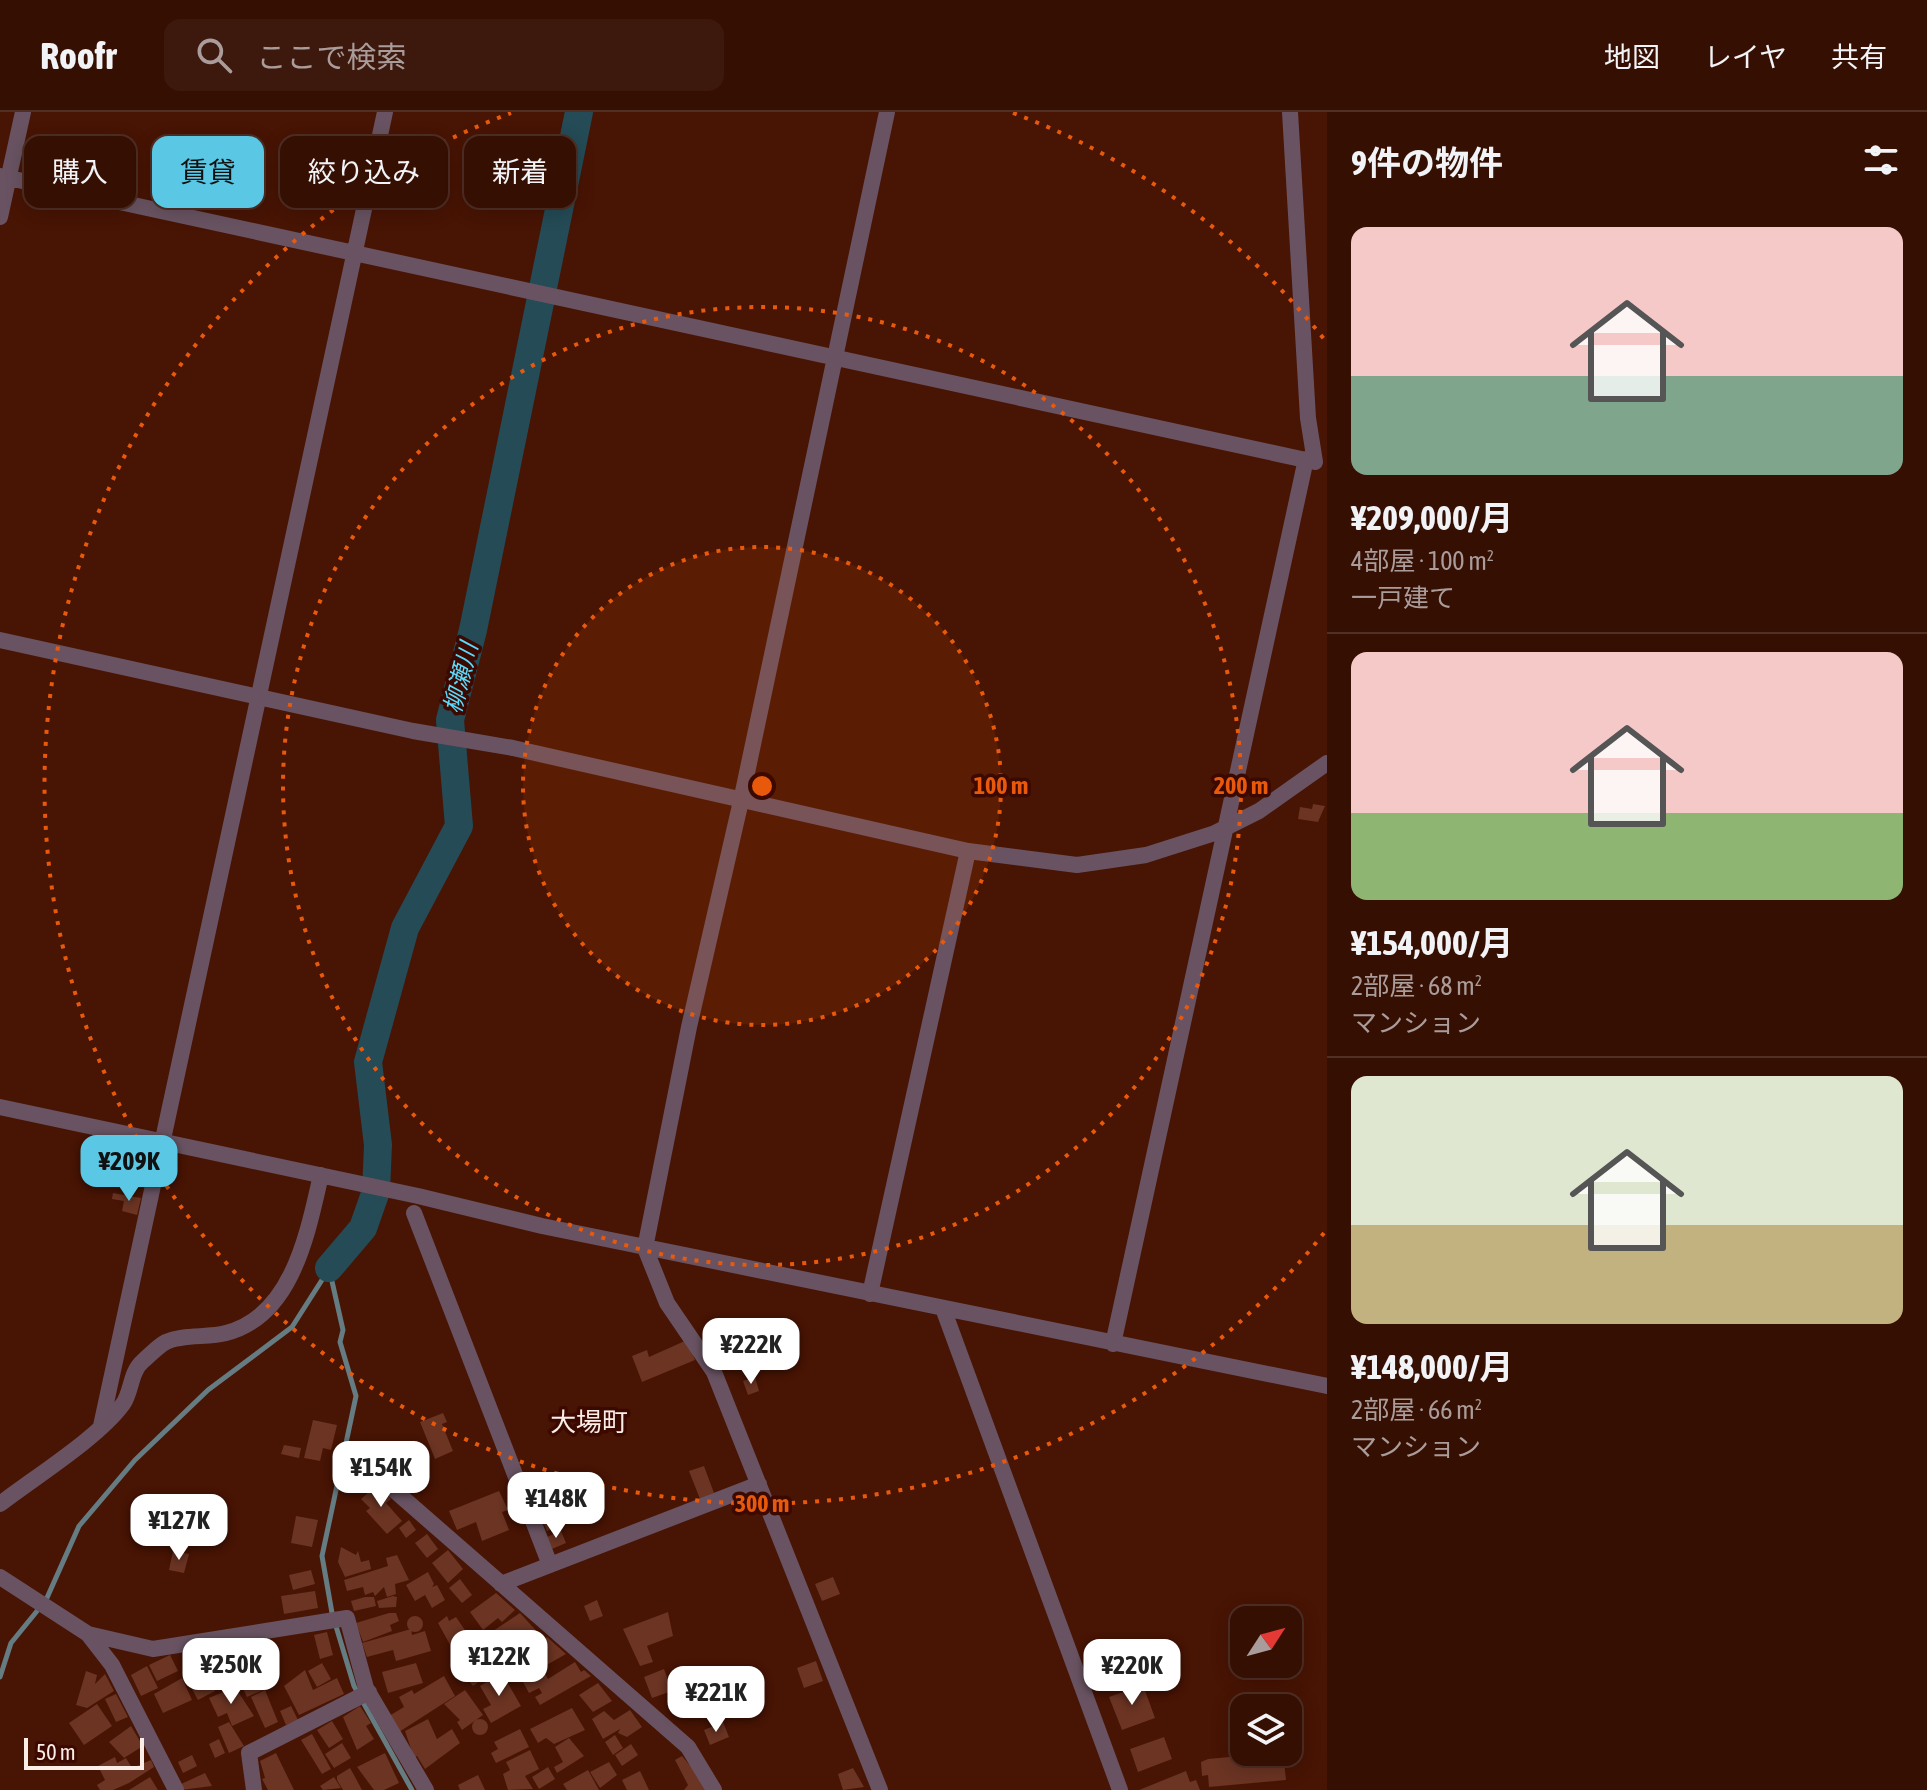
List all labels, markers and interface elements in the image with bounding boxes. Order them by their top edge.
search box [164,19,724,91]
icon: search [192,33,236,77]
text: Roofr [40,34,116,77]
text: ここで検索 [256,40,406,74]
text: 地図 [1604,41,1660,73]
text: レイヤ [1704,41,1787,73]
text: 共有 [1831,41,1887,73]
chip: 購入 [24,136,136,208]
chip: 賃貸 [152,136,264,208]
chip: 絞り込み [280,136,448,208]
chip: 新着 [464,136,576,208]
icon: filters [1859,138,1903,182]
text: 9件の物件 [1351,143,1503,182]
icon: home [1555,279,1699,423]
text: ¥209,000/月 [1351,498,1514,537]
text: 4部屋 · 100 m² [1351,546,1494,576]
text: 一戸建て [1351,583,1455,613]
water label: 柳瀬川 [439,637,483,716]
icon: home [1555,704,1699,848]
centre of rings [748,772,776,800]
text: 100 m [974,772,1028,799]
text: 200 m [1214,772,1268,799]
text: ¥154,000/月 [1351,923,1514,962]
text: 2部屋 · 68 m² [1351,971,1482,1001]
text: マンション [1351,1008,1481,1038]
icon: home [1555,1128,1699,1272]
pin: ¥209K [73,1135,185,1203]
text: ¥209K [99,1146,159,1176]
pin: ¥222K [695,1318,807,1386]
text: ¥222K [721,1329,781,1359]
text: ¥148,000/月 [1351,1347,1514,1386]
text: 2部屋 · 66 m² [1351,1395,1482,1425]
district label: 大場町 [550,1407,628,1437]
text: マンション [1351,1432,1481,1462]
pin: ¥154K [325,1441,437,1509]
text: ¥154K [351,1452,411,1482]
pin: ¥148K [500,1472,612,1540]
text: ¥148K [526,1483,586,1513]
text: 300 m [735,1490,789,1517]
pin: ¥127K [123,1494,235,1562]
text: ¥127K [149,1505,209,1535]
north arrow [1230,1606,1302,1678]
map controls [1230,1606,1302,1766]
pin: ¥122K [443,1630,555,1698]
pin: ¥250K [175,1638,287,1706]
pin: ¥220K [1076,1639,1188,1707]
text: ¥122K [469,1641,529,1671]
text: ¥250K [201,1649,261,1679]
text: ¥220K [1102,1650,1162,1680]
pin: ¥221K [660,1666,772,1734]
text: ¥221K [686,1677,746,1707]
button: layers [1230,1694,1302,1766]
scale bar [24,1734,144,1770]
text: 50 m [36,1739,76,1765]

